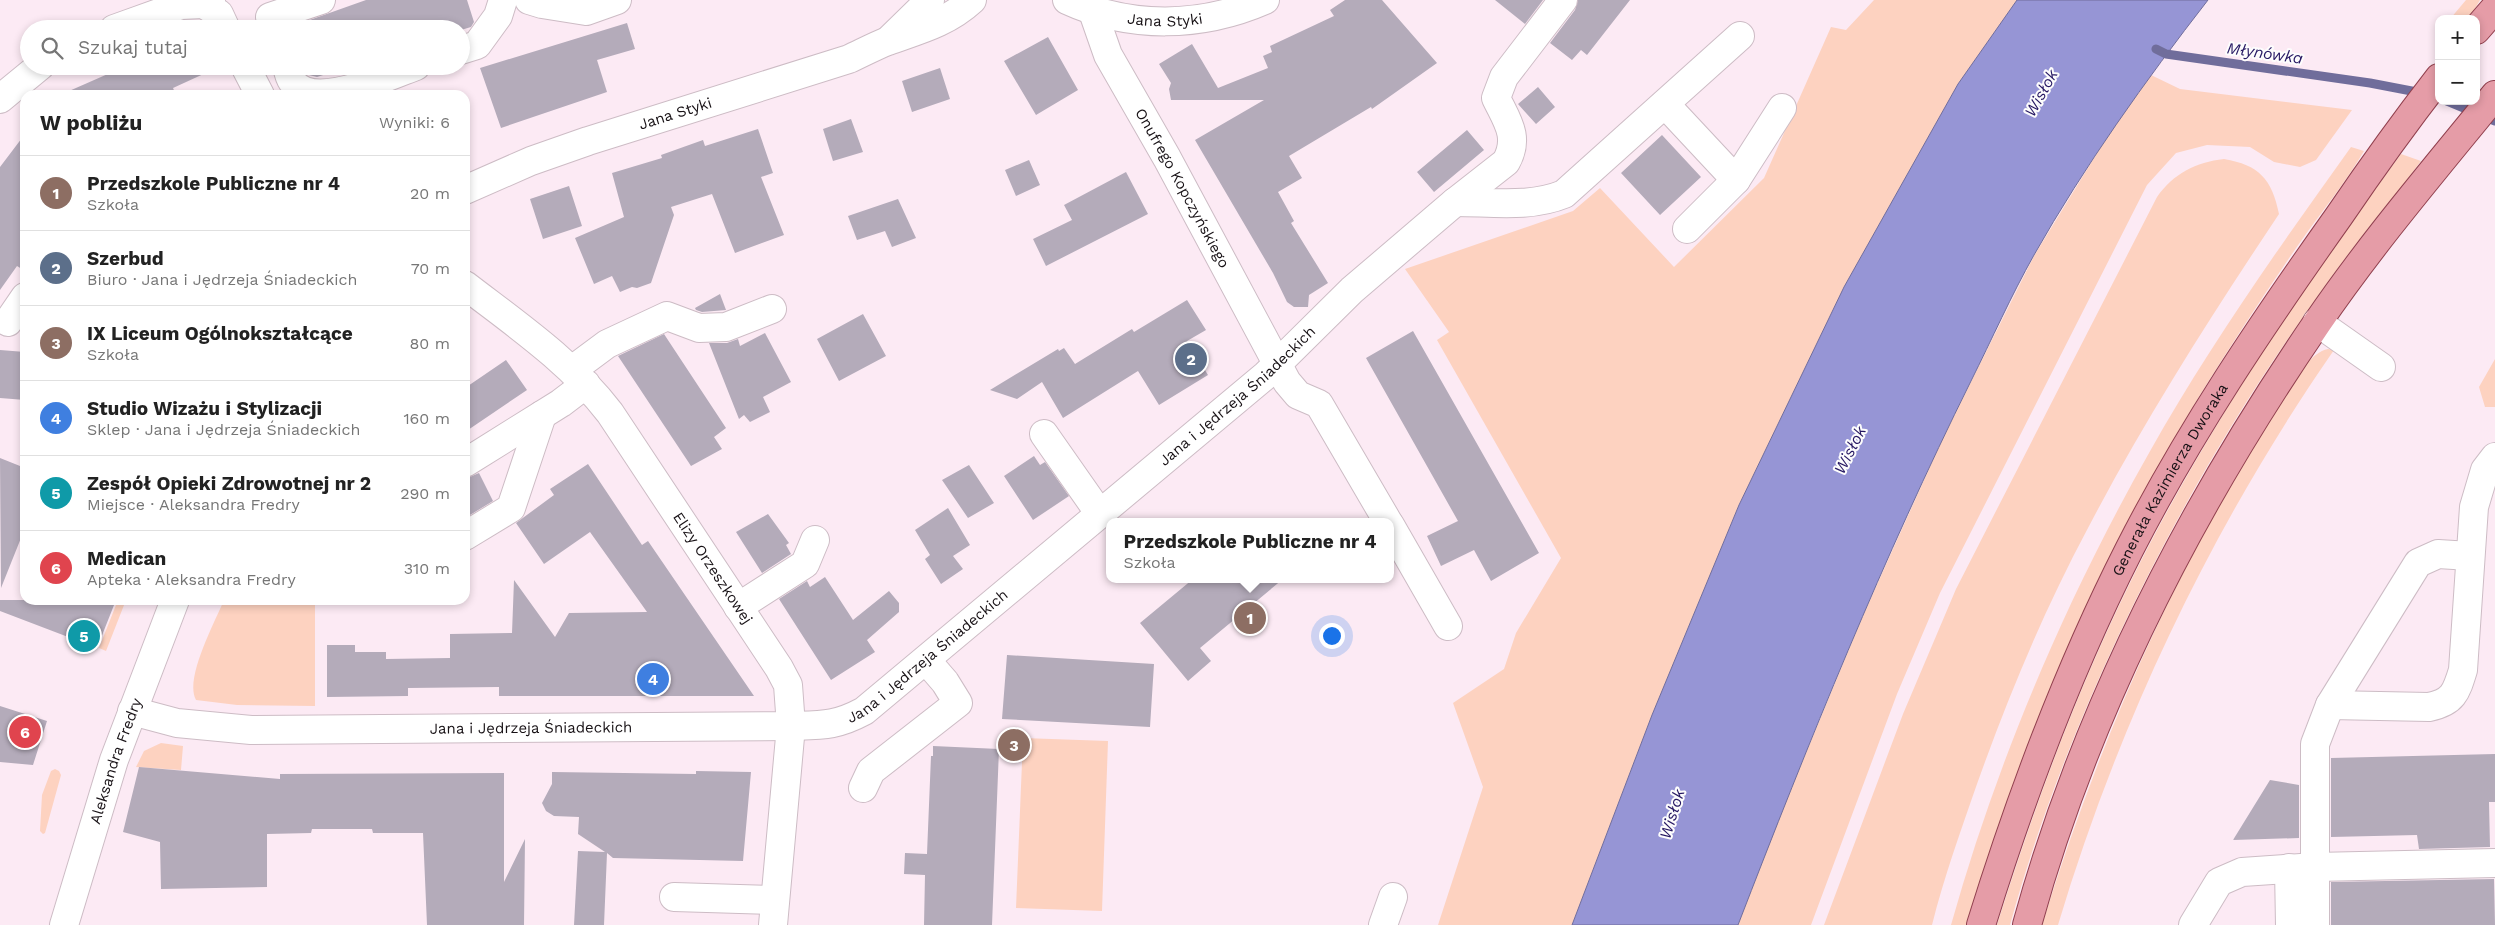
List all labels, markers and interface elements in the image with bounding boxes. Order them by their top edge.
street label: Jana Styki [1126,9,1204,30]
map controls [2435,15,2480,105]
button: + [2435,15,2480,60]
search box [20,20,470,75]
icon: search [38,34,66,62]
text: Szukaj tutaj [78,36,188,59]
water label: Młynówka [2226,38,2304,68]
button: − [2435,60,2480,105]
water label: Wisłok [2020,65,2062,120]
street label: Jana Styki [637,94,714,133]
street label: Onufrego Kopczyńskiego [1131,105,1233,271]
text: W pobliżu [40,110,142,135]
text: Wyniki: 6 [379,113,450,132]
text: Przedszkole Publiczne nr 4 [87,172,340,195]
text: 1 [53,184,59,203]
text: 20 m [410,184,450,203]
text: Szkoła [87,195,139,214]
text: Szerbud [87,247,164,270]
text: 2 [51,259,61,278]
text: 70 m [411,259,450,278]
text: Biuro · Jana i Jędrzeja Śniadeckich [87,270,357,289]
text: IX Liceum Ogólnokształcące [87,322,353,345]
street label: Jana i Jędrzeja Śniadeckich [1155,322,1319,470]
text: 3 [51,334,61,353]
text: 80 m [409,334,450,353]
pin: 2 [1175,340,1207,378]
text: Szkoła [87,345,139,364]
street label: Generała Kazimierza Dworaka [2108,380,2232,579]
text: Studio Wizażu i Stylizacji [87,397,322,420]
text: 4 [51,409,61,428]
text: 160 m [403,409,450,428]
text: Sklep · Jana i Jędrzeja Śniadeckich [87,420,360,439]
water label: Wisłok [1830,422,1871,477]
text: Zespół Opieki Zdrowotnej nr 2 [87,472,371,495]
text: 5 [51,484,61,503]
text: 290 m [400,484,450,503]
text: Miejsce · Aleksandra Fredry [87,495,300,514]
street label: Elizy Orzeszkowej [669,509,756,627]
popup [1106,518,1394,583]
text: Przedszkole Publiczne nr 4 [1123,530,1377,553]
text: Medican [87,547,166,570]
text: Szkoła [1123,553,1176,572]
text: 6 [51,559,61,578]
text: 310 m [404,559,450,578]
text: Apteka · Aleksandra Fredry [87,570,296,589]
street label: Jana i Jędrzeja Śniadeckich [844,586,1012,727]
pin: 1 [1234,599,1266,637]
pin: 5 [68,617,100,655]
your location [1319,623,1345,649]
pin: 4 [637,660,669,698]
street label: Aleksandra Fredry [86,695,146,826]
pin: 6 [9,713,41,751]
street label: Jana i Jędrzeja Śniadeckich [430,718,632,738]
pin: 3 [998,726,1030,764]
water label: Wisłok [1655,785,1689,841]

